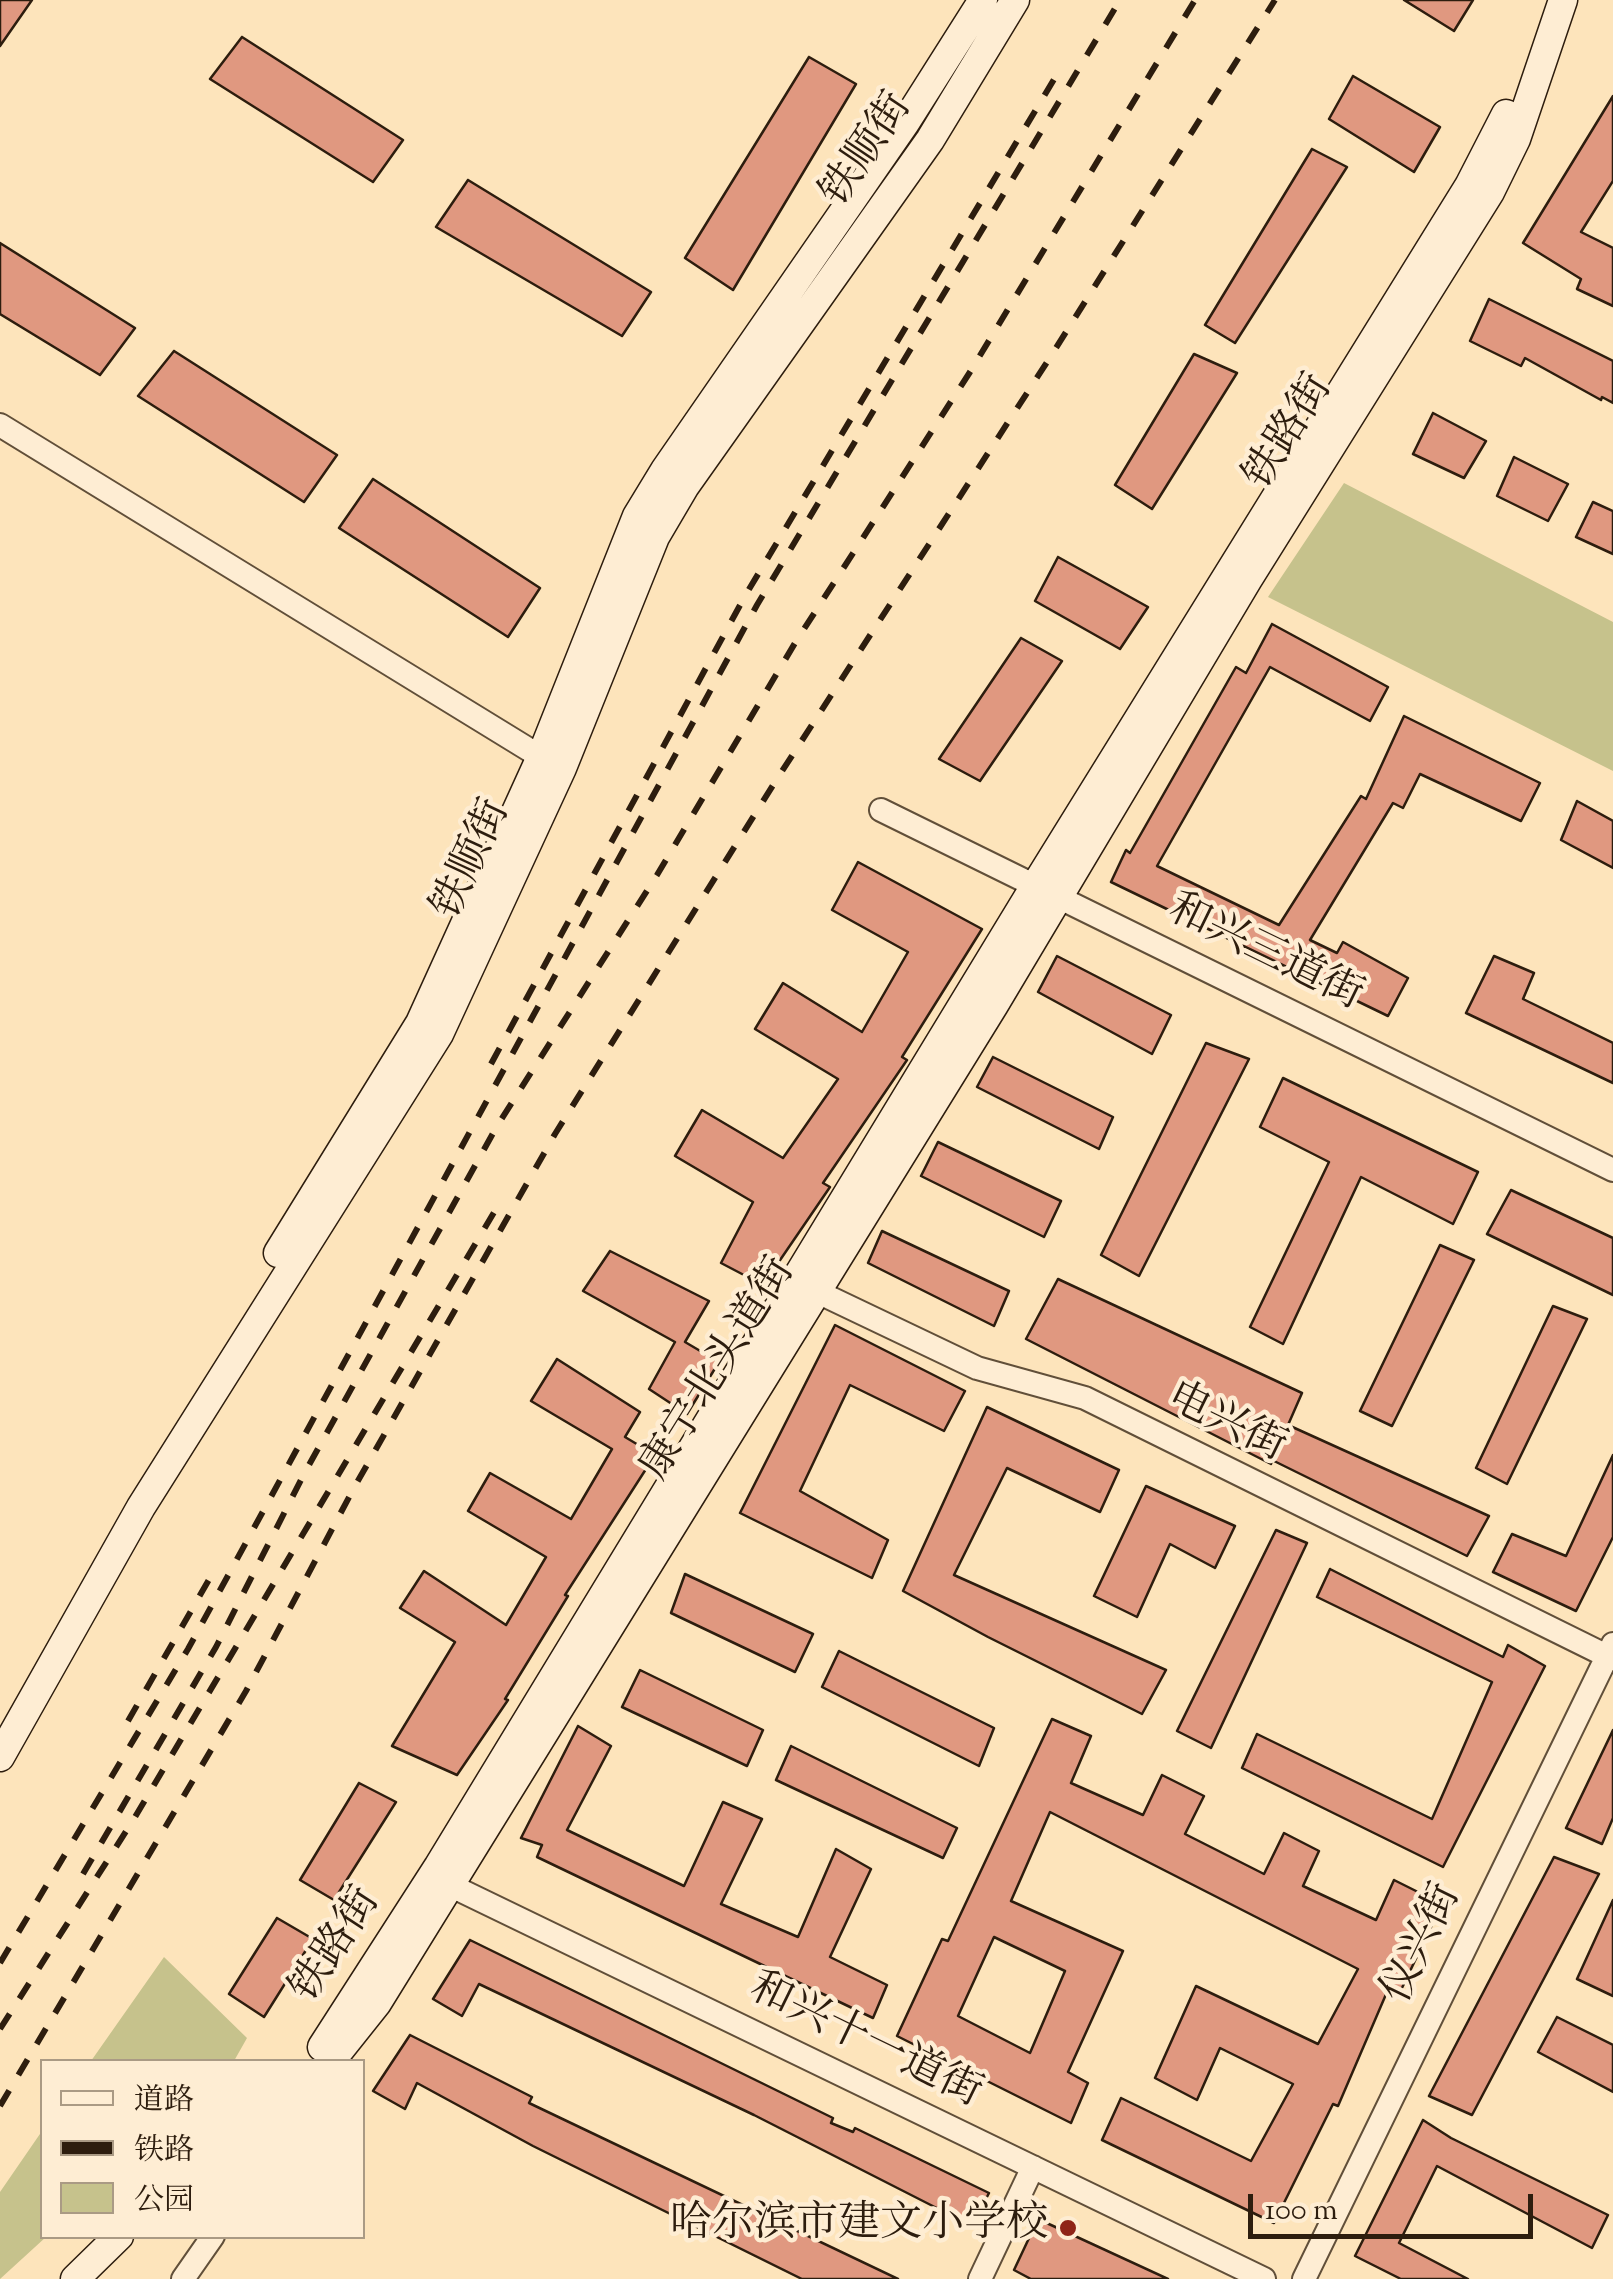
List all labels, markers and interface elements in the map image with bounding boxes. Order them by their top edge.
street label: 铁顺街 [814,86,926,218]
street label: 铁路街 [1237,367,1347,501]
street label: 铁顺街 [426,793,524,929]
street label: 和兴三道街 [1159,887,1369,1025]
street label: 康宁北头道街 [633,1251,809,1491]
street label: 电兴街 [1157,1376,1293,1476]
street label: 仪兴街 [1375,1877,1475,2013]
street label: 铁路街 [284,1880,394,2014]
street label: 和兴十一道街 [740,1966,988,2122]
legend [40,2059,365,2239]
text: 道路 [134,2080,194,2123]
text: 铁路 [134,2130,194,2173]
scale bar [1253,2174,1538,2236]
text: 公园 [134,2180,194,2223]
text: 100 m [1265,2190,1338,2233]
place label: 哈尔滨市建文小学校 [670,2203,1048,2253]
marker: 哈尔滨市建文小学校 [1057,2217,1079,2239]

